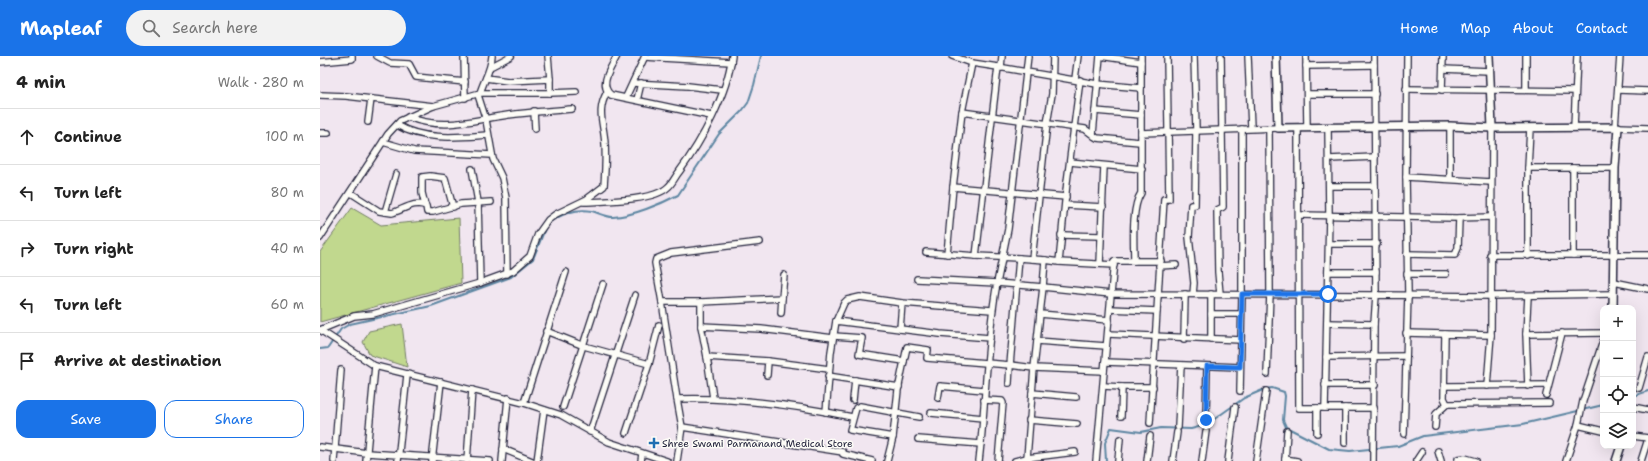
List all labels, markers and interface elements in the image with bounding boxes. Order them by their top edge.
search box [126,10,406,46]
text: Mapleaf [20,16,102,41]
icon: search [140,17,162,39]
text: Search here [172,18,258,38]
text: Home [1400,19,1439,37]
text: Map [1461,19,1491,37]
text: About [1513,19,1554,37]
text: Contact [1576,19,1628,37]
text: 4 min [16,71,66,93]
text: Walk · 280 m [218,74,304,91]
icon: ahead [16,126,38,148]
text: Continue [54,127,122,147]
text: 100 m [265,128,304,145]
icon: left [16,182,38,204]
text: Turn left [54,183,122,203]
text: 80 m [270,184,304,201]
icon: right [16,238,38,260]
text: Turn right [54,239,134,259]
text: 40 m [270,240,304,257]
route start [1319,285,1337,303]
icon: left [16,294,38,316]
text: Turn left [54,295,122,315]
text: 60 m [271,296,304,313]
map controls [1600,305,1636,449]
button: + [1600,305,1636,341]
button: − [1600,341,1636,377]
icon: arrive [16,350,38,372]
text: Arrive at destination [54,351,222,371]
button: locate [1600,377,1636,413]
button: Save [16,400,156,438]
button: Share [164,400,304,438]
route end [1197,411,1215,429]
button: layers [1600,413,1636,449]
place label: Shree Swami Parmanand Medical Store [662,437,853,450]
marker: Shree Swami Parmanand Medical Store [649,438,659,448]

